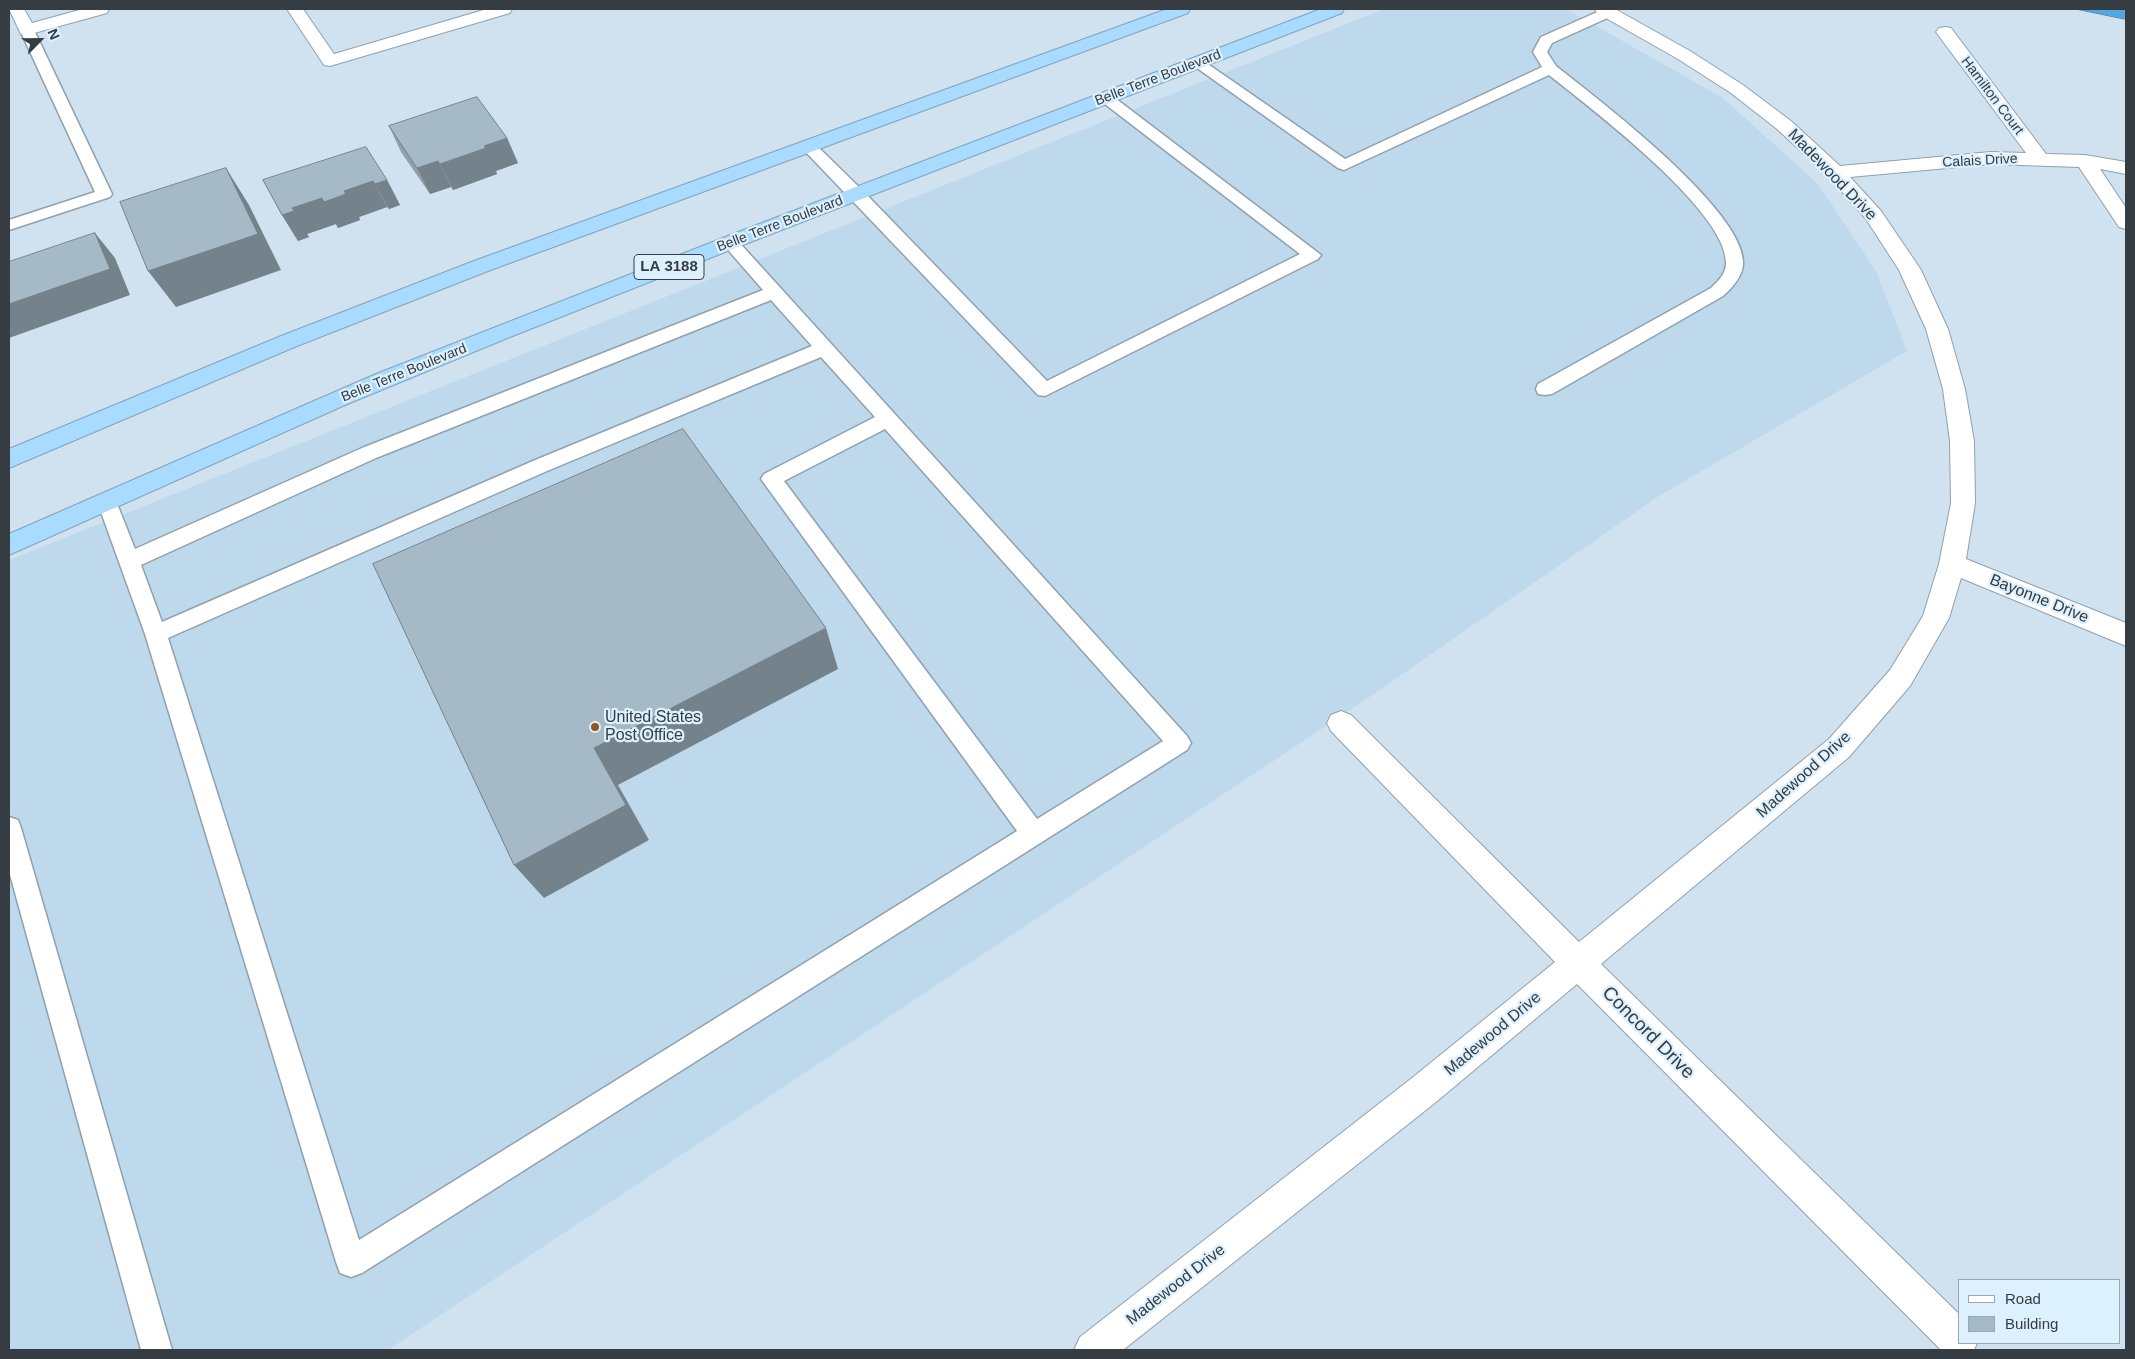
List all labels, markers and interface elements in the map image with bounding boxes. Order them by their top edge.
north arrow [15,15,65,65]
text: N [44,26,63,42]
street label: Belle Terre Boulevard [1093,46,1223,110]
street label: Hamilton Court [1957,54,2027,138]
street label: Madewood Drive [1783,125,1881,225]
street label: Calais Drive [1942,151,2018,171]
street label: Belle Terre Boulevard [715,192,845,256]
road number: LA 3188 [634,254,704,280]
street label: Belle Terre Boulevard [339,340,469,406]
street label: Bayonne Drive [1987,570,2091,628]
place label: United States Post Office [605,708,701,746]
marker: United States Post Office [589,721,601,733]
street label: Madewood Drive [1753,728,1855,822]
street label: Concord Drive [1597,982,1699,1084]
street label: Madewood Drive [1441,988,1545,1080]
street label: Madewood Drive [1123,1240,1229,1330]
legend [1958,1279,2120,1344]
text: Road [2005,1290,2041,1307]
text: Building [2005,1315,2058,1332]

